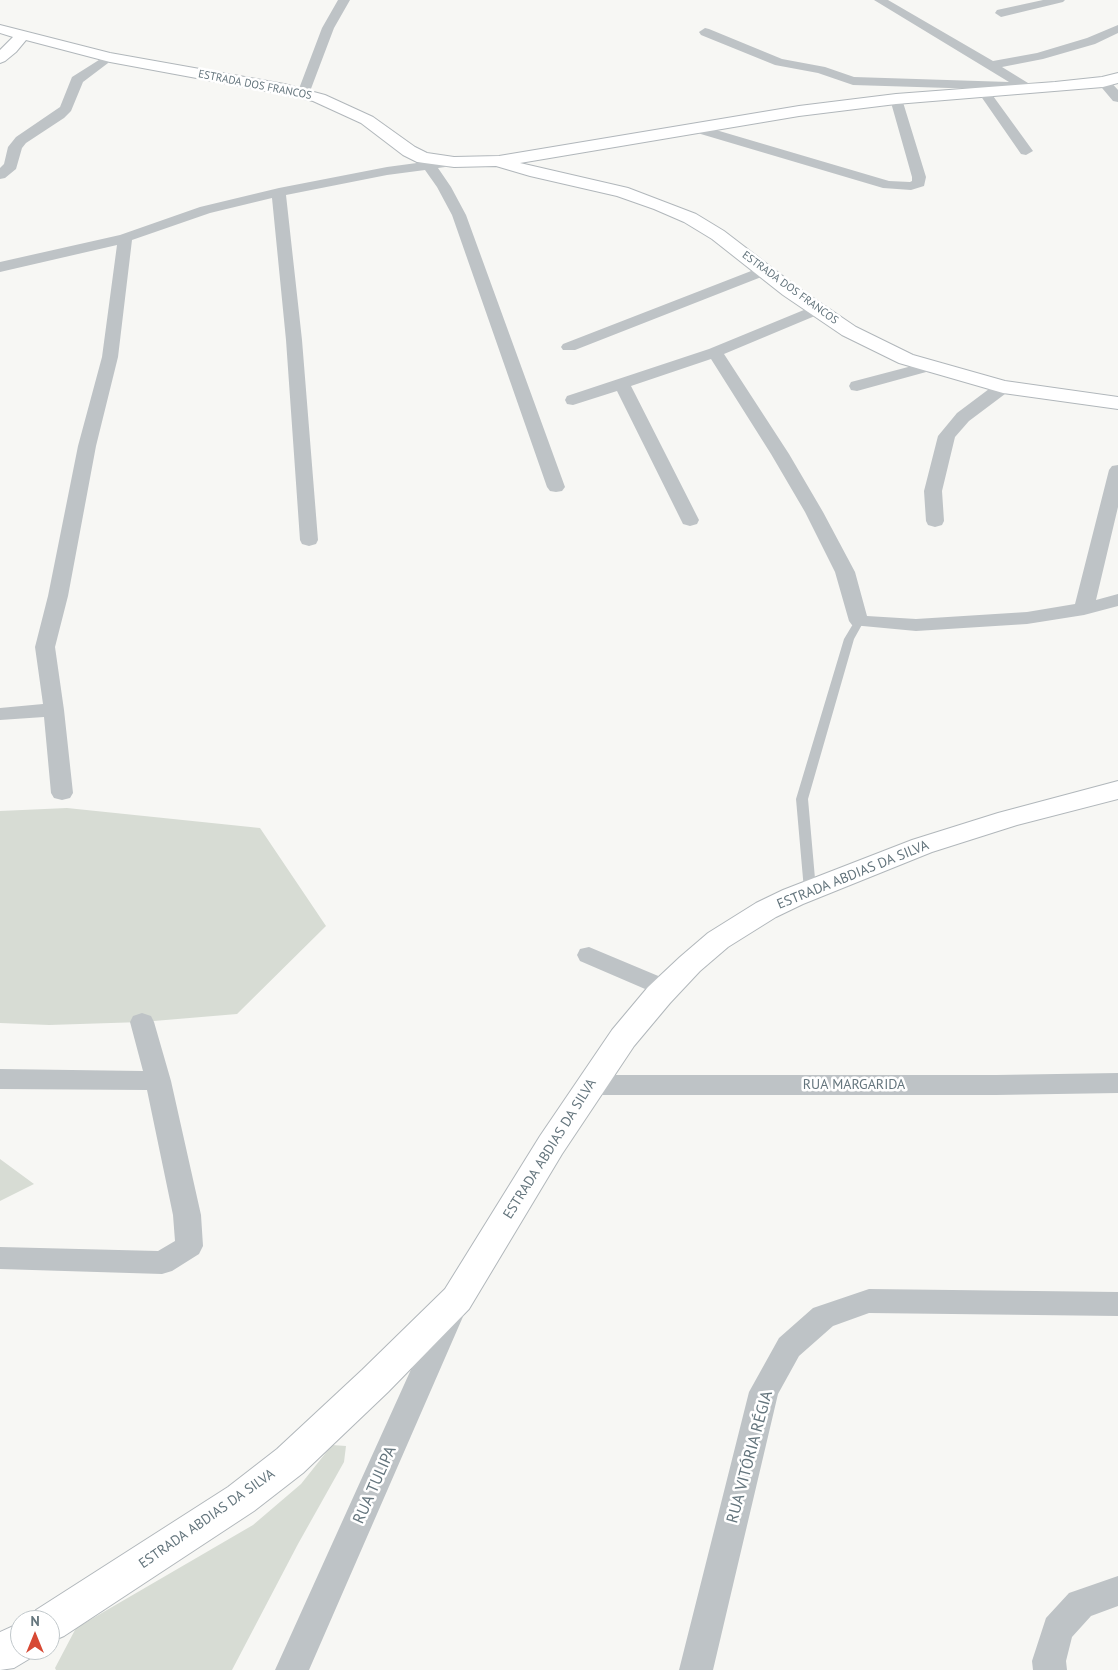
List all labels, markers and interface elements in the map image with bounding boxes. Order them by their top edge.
street label: ESTRADA DOS FRANCOS [197,68,313,102]
street label: ESTRADA DOS FRANCOS [739,249,841,327]
street label: ESTRADA ABDIAS DA SILVA [775,837,931,913]
street label: ESTRADA ABDIAS DA SILVA [500,1076,600,1222]
street label: RUA MARGARIDA [803,1077,905,1093]
street label: RUA VITÓRIA RÉGIA [723,1389,777,1525]
street label: RUA TULIPA [349,1443,401,1527]
street label: ESTRADA ABDIAS DA SILVA [136,1466,278,1572]
north arrow [10,1610,60,1660]
text: N [30,1612,40,1630]

